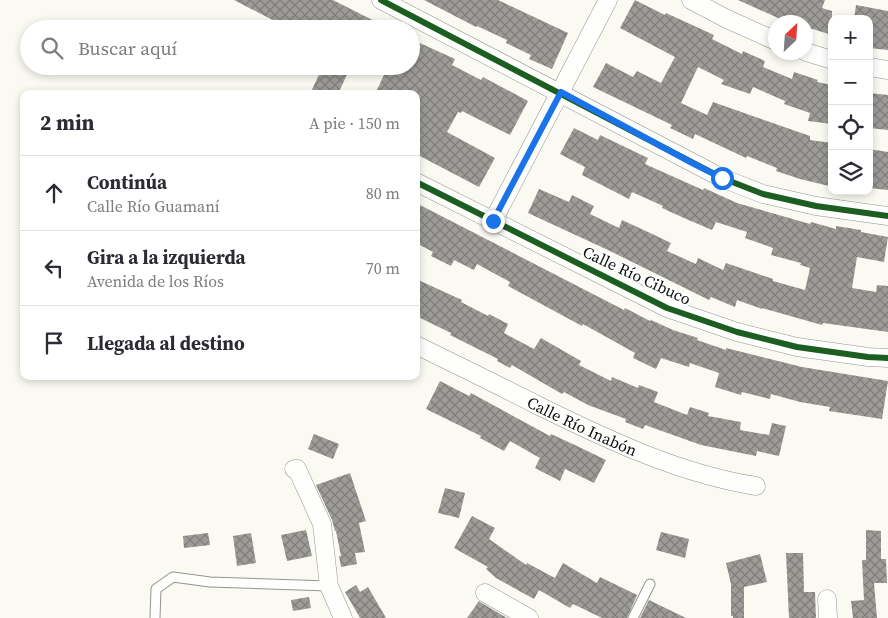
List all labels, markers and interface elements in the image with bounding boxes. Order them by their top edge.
north arrow [768,15,813,60]
map controls [828,15,873,195]
button: + [828,15,873,60]
search box [20,20,420,75]
icon: search [38,34,66,62]
text: Buscar aquí [78,35,177,61]
button: − [828,60,873,105]
button: locate [828,105,873,150]
text: 2 min [40,108,95,137]
text: A pie · 150 m [309,112,400,134]
button: layers [828,150,873,195]
route start [711,167,734,190]
text: Continúa [87,169,167,195]
icon: ahead [40,179,68,207]
text: 80 m [366,182,400,204]
text: Calle Río Guamaní [87,195,220,217]
route end [482,210,505,233]
street label: Calle Río Cibuco [579,240,695,310]
text: Gira a la izquierda [87,244,246,270]
icon: left [40,254,68,282]
text: 70 m [366,257,400,279]
text: Avenida de los Ríos [87,270,224,292]
icon: arrive [40,329,68,357]
text: Llegada al destino [87,330,245,356]
street label: Calle Río Inabón [523,391,641,461]

